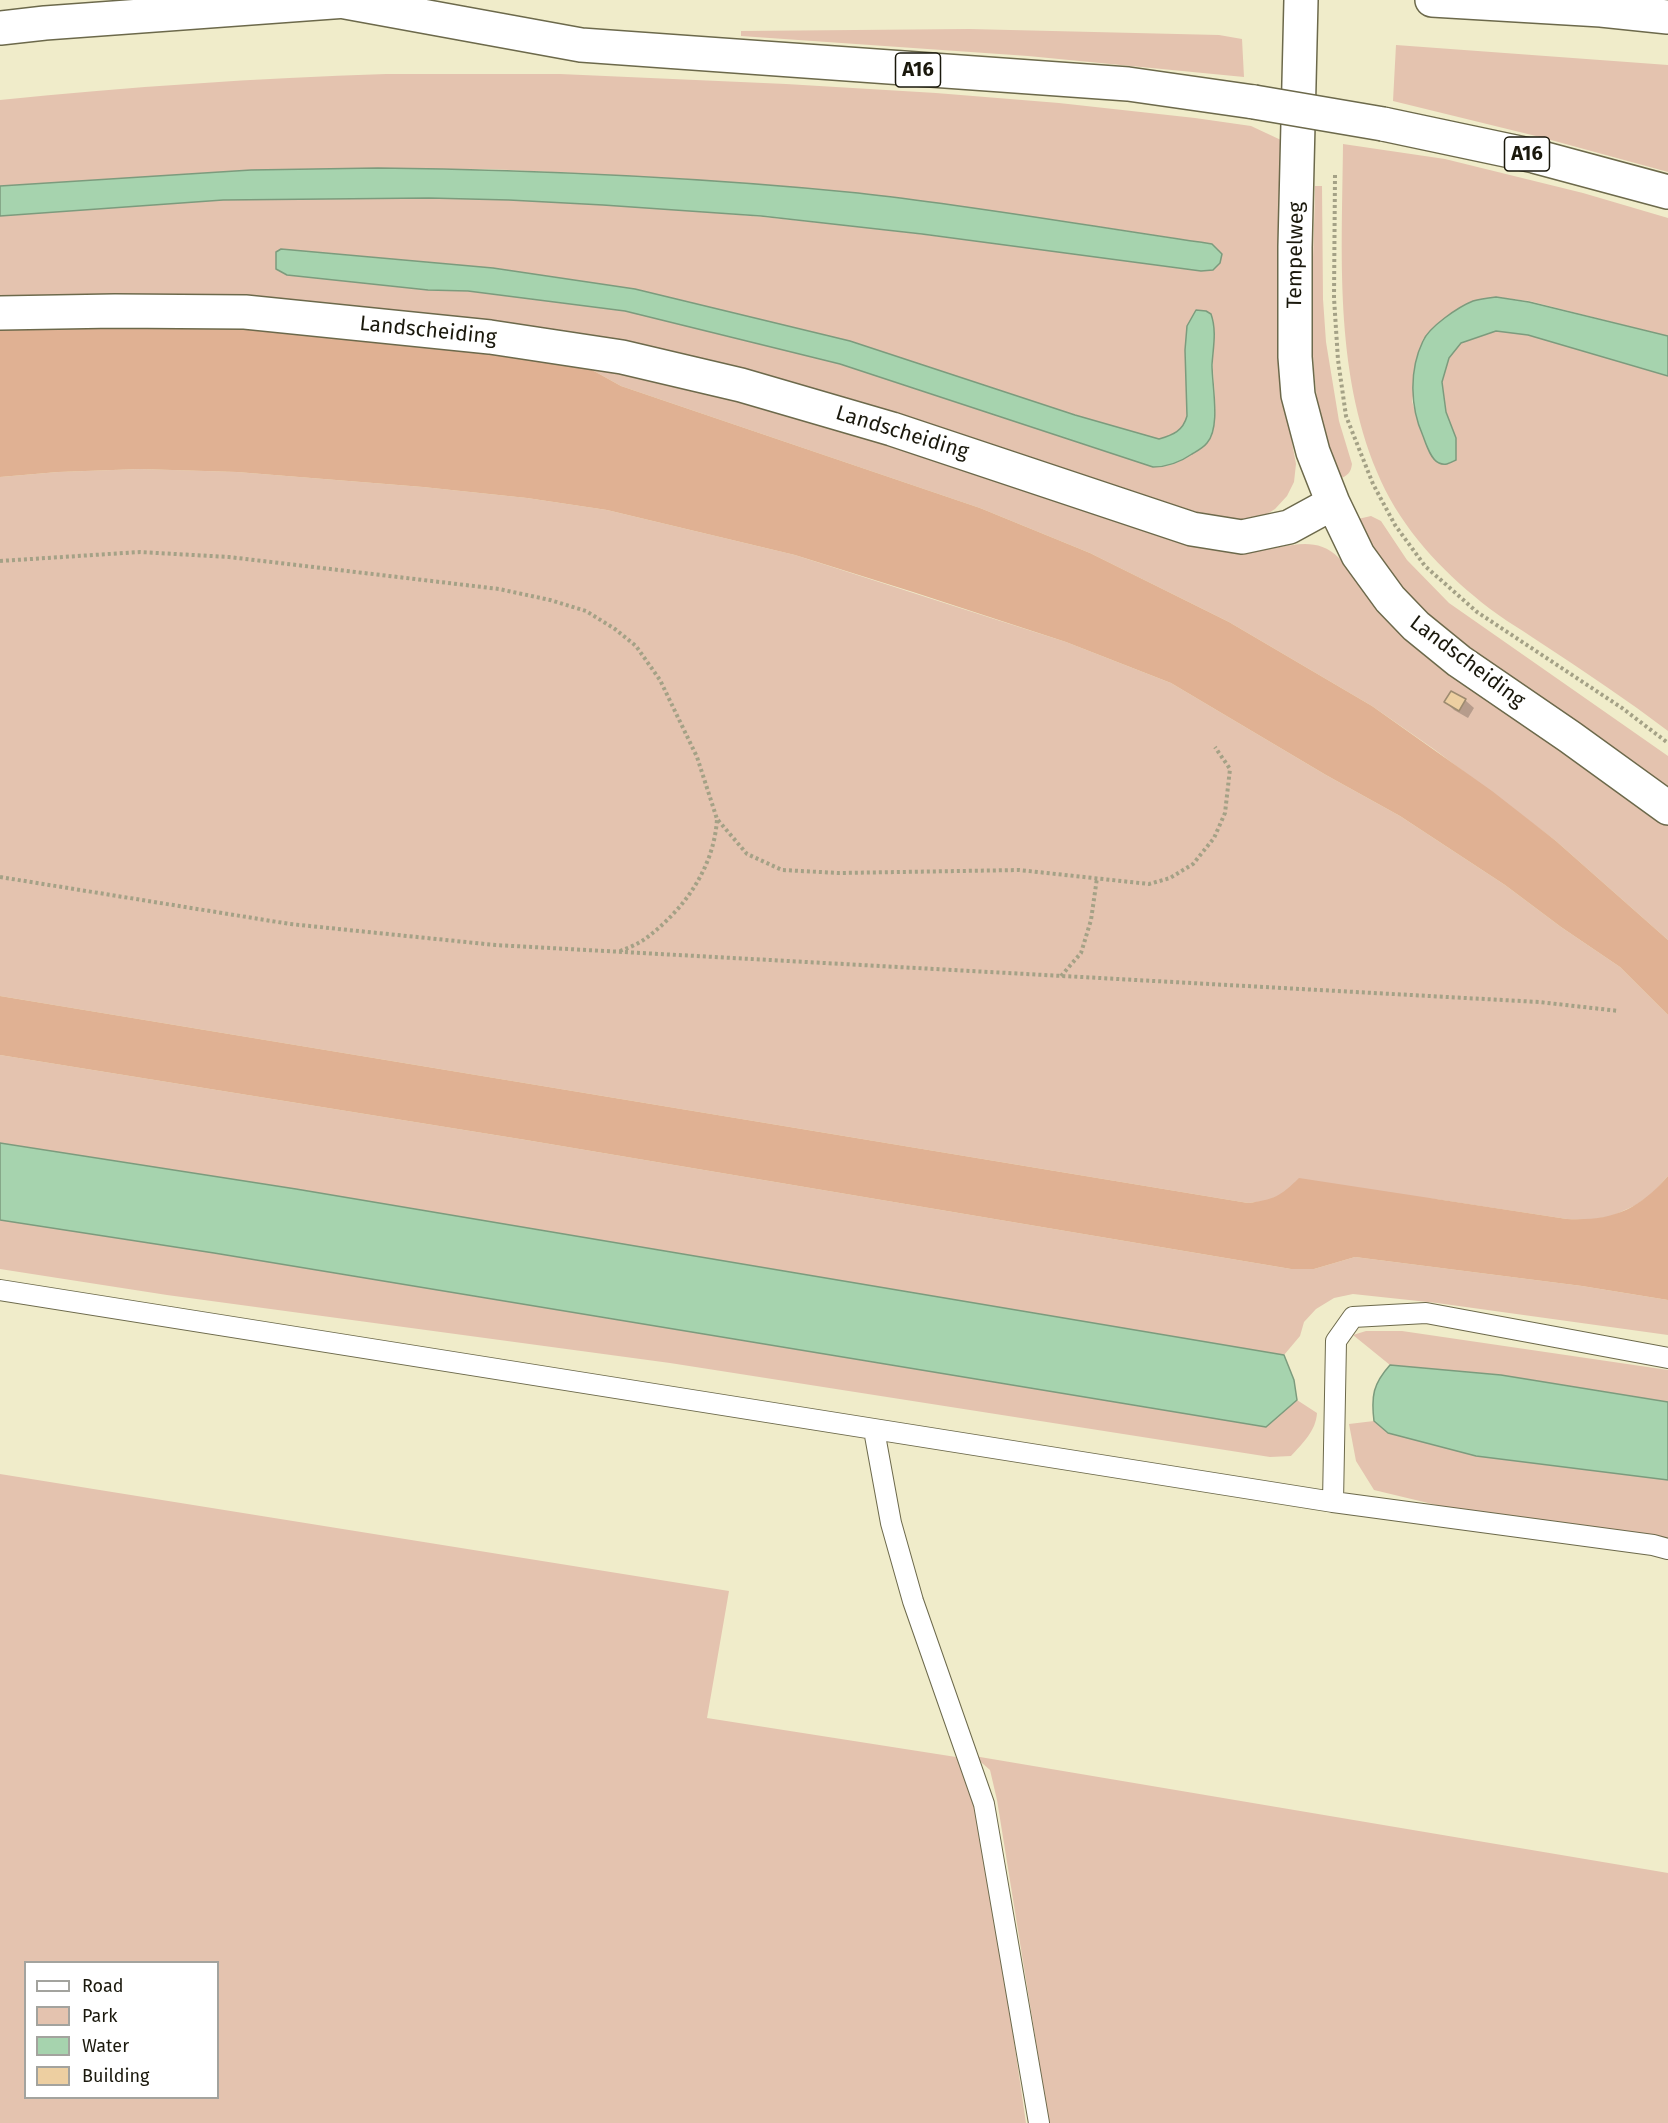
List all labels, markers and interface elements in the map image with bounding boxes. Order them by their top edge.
road number: A16 [896,53,940,87]
road number: A16 [1504,137,1550,171]
street label: Tempelweg [1282,201,1310,309]
street label: Landscheiding [358,311,498,351]
street label: Landscheiding [832,401,972,465]
street label: Landscheiding [1404,610,1530,714]
legend [24,1961,219,2099]
text: Road [82,1975,124,1997]
text: Park [82,2005,117,2027]
text: Water [82,2035,129,2057]
text: Building [82,2065,149,2087]

